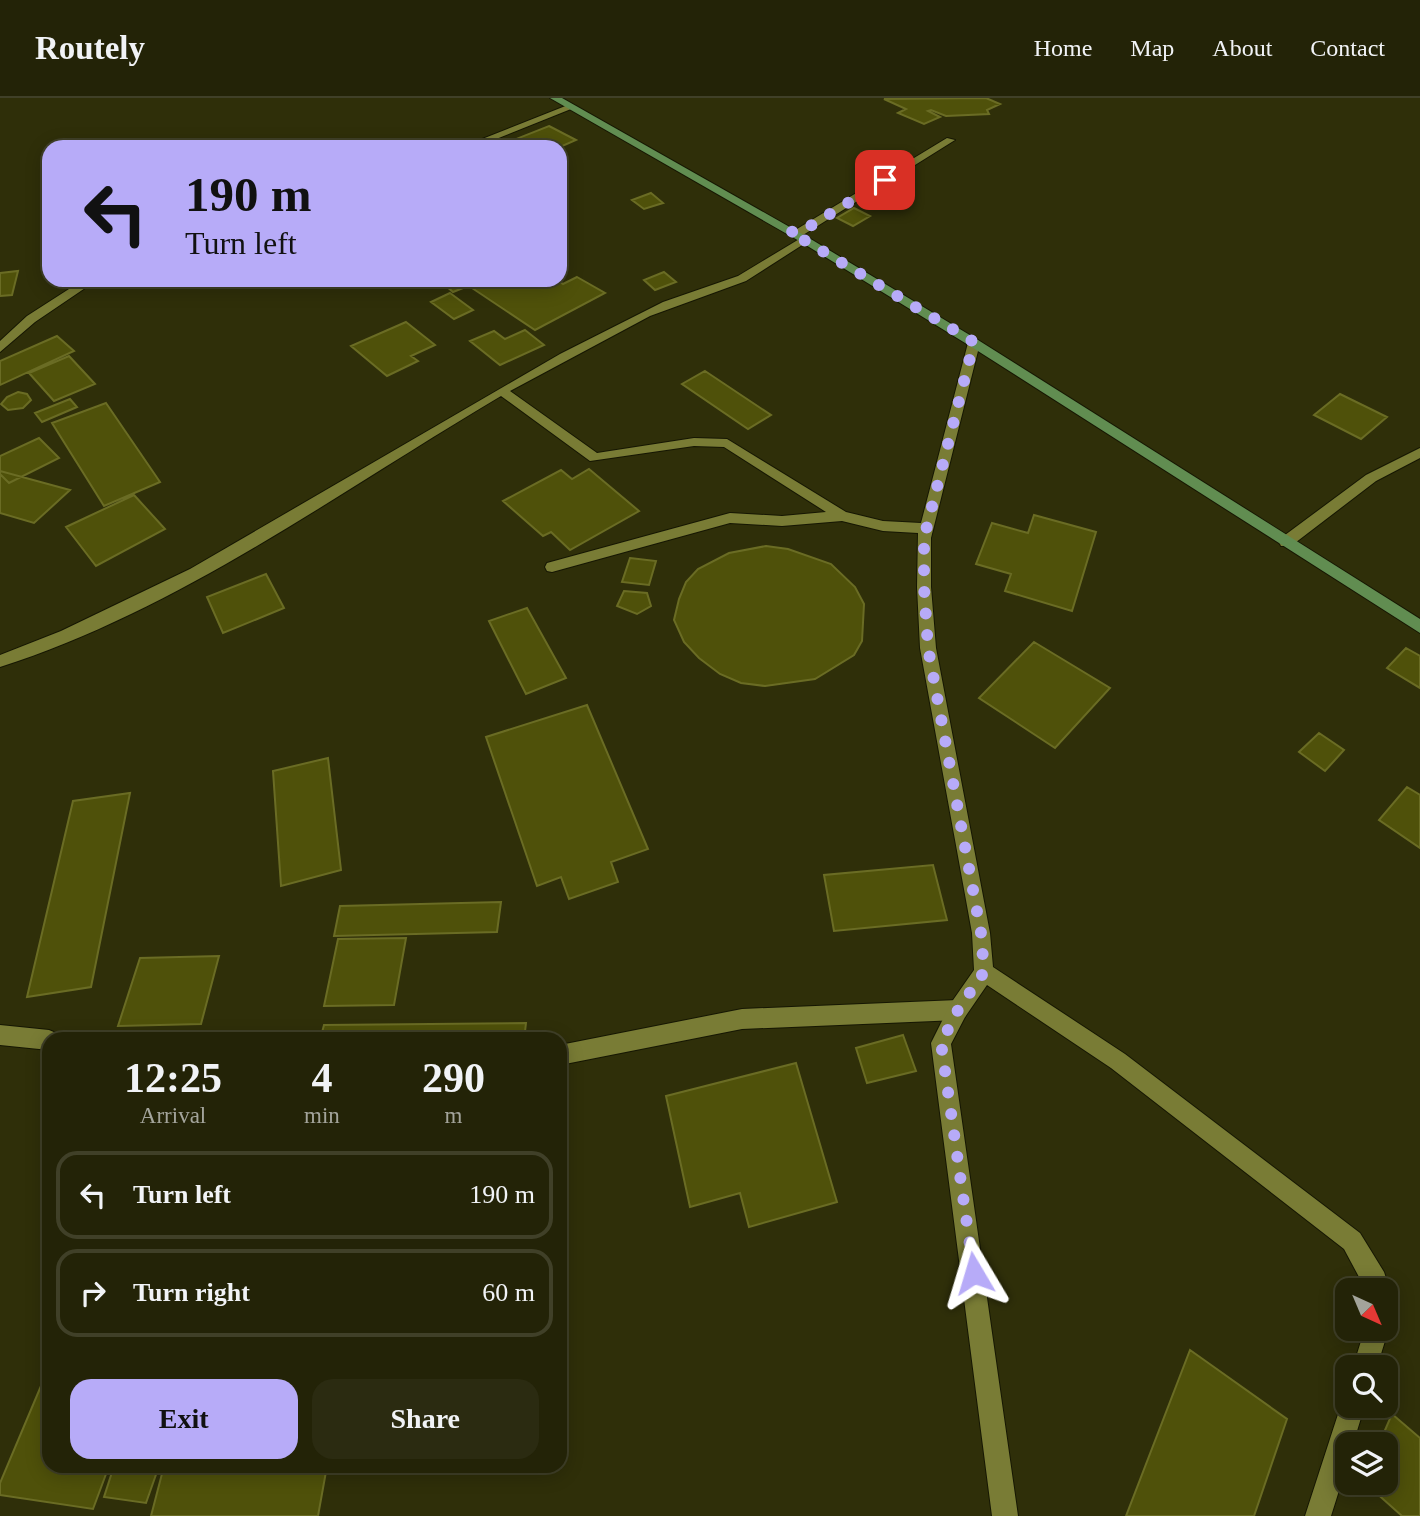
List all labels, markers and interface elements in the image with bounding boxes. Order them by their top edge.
text: Routely [35,30,145,66]
text: Home [1034,35,1092,61]
text: Map [1130,35,1174,61]
text: About [1212,35,1272,61]
text: Contact [1310,35,1385,61]
pin [855,150,915,210]
icon: arrive [866,161,904,199]
text: 190 m [185,167,312,222]
icon: left [70,168,161,259]
text: Turn left [185,225,297,261]
text: 12:25 [124,1055,222,1101]
text: 4 [311,1055,332,1101]
text: 290 [422,1055,485,1101]
text: Arrival [140,1103,206,1128]
text: min [304,1103,340,1128]
text: m [444,1103,462,1128]
icon: left [74,1176,112,1214]
text: Turn left [133,1180,231,1209]
text: 190 m [469,1180,535,1209]
position arrow [937,1236,1011,1310]
icon: right [74,1274,112,1312]
text: Turn right [133,1278,250,1307]
text: 60 m [482,1278,535,1307]
north arrow [1335,1278,1398,1340]
map controls [1335,1278,1398,1495]
button: search [1335,1355,1398,1418]
button: Exit [70,1379,298,1459]
button: Share [312,1379,539,1459]
button: layers [1335,1432,1398,1495]

